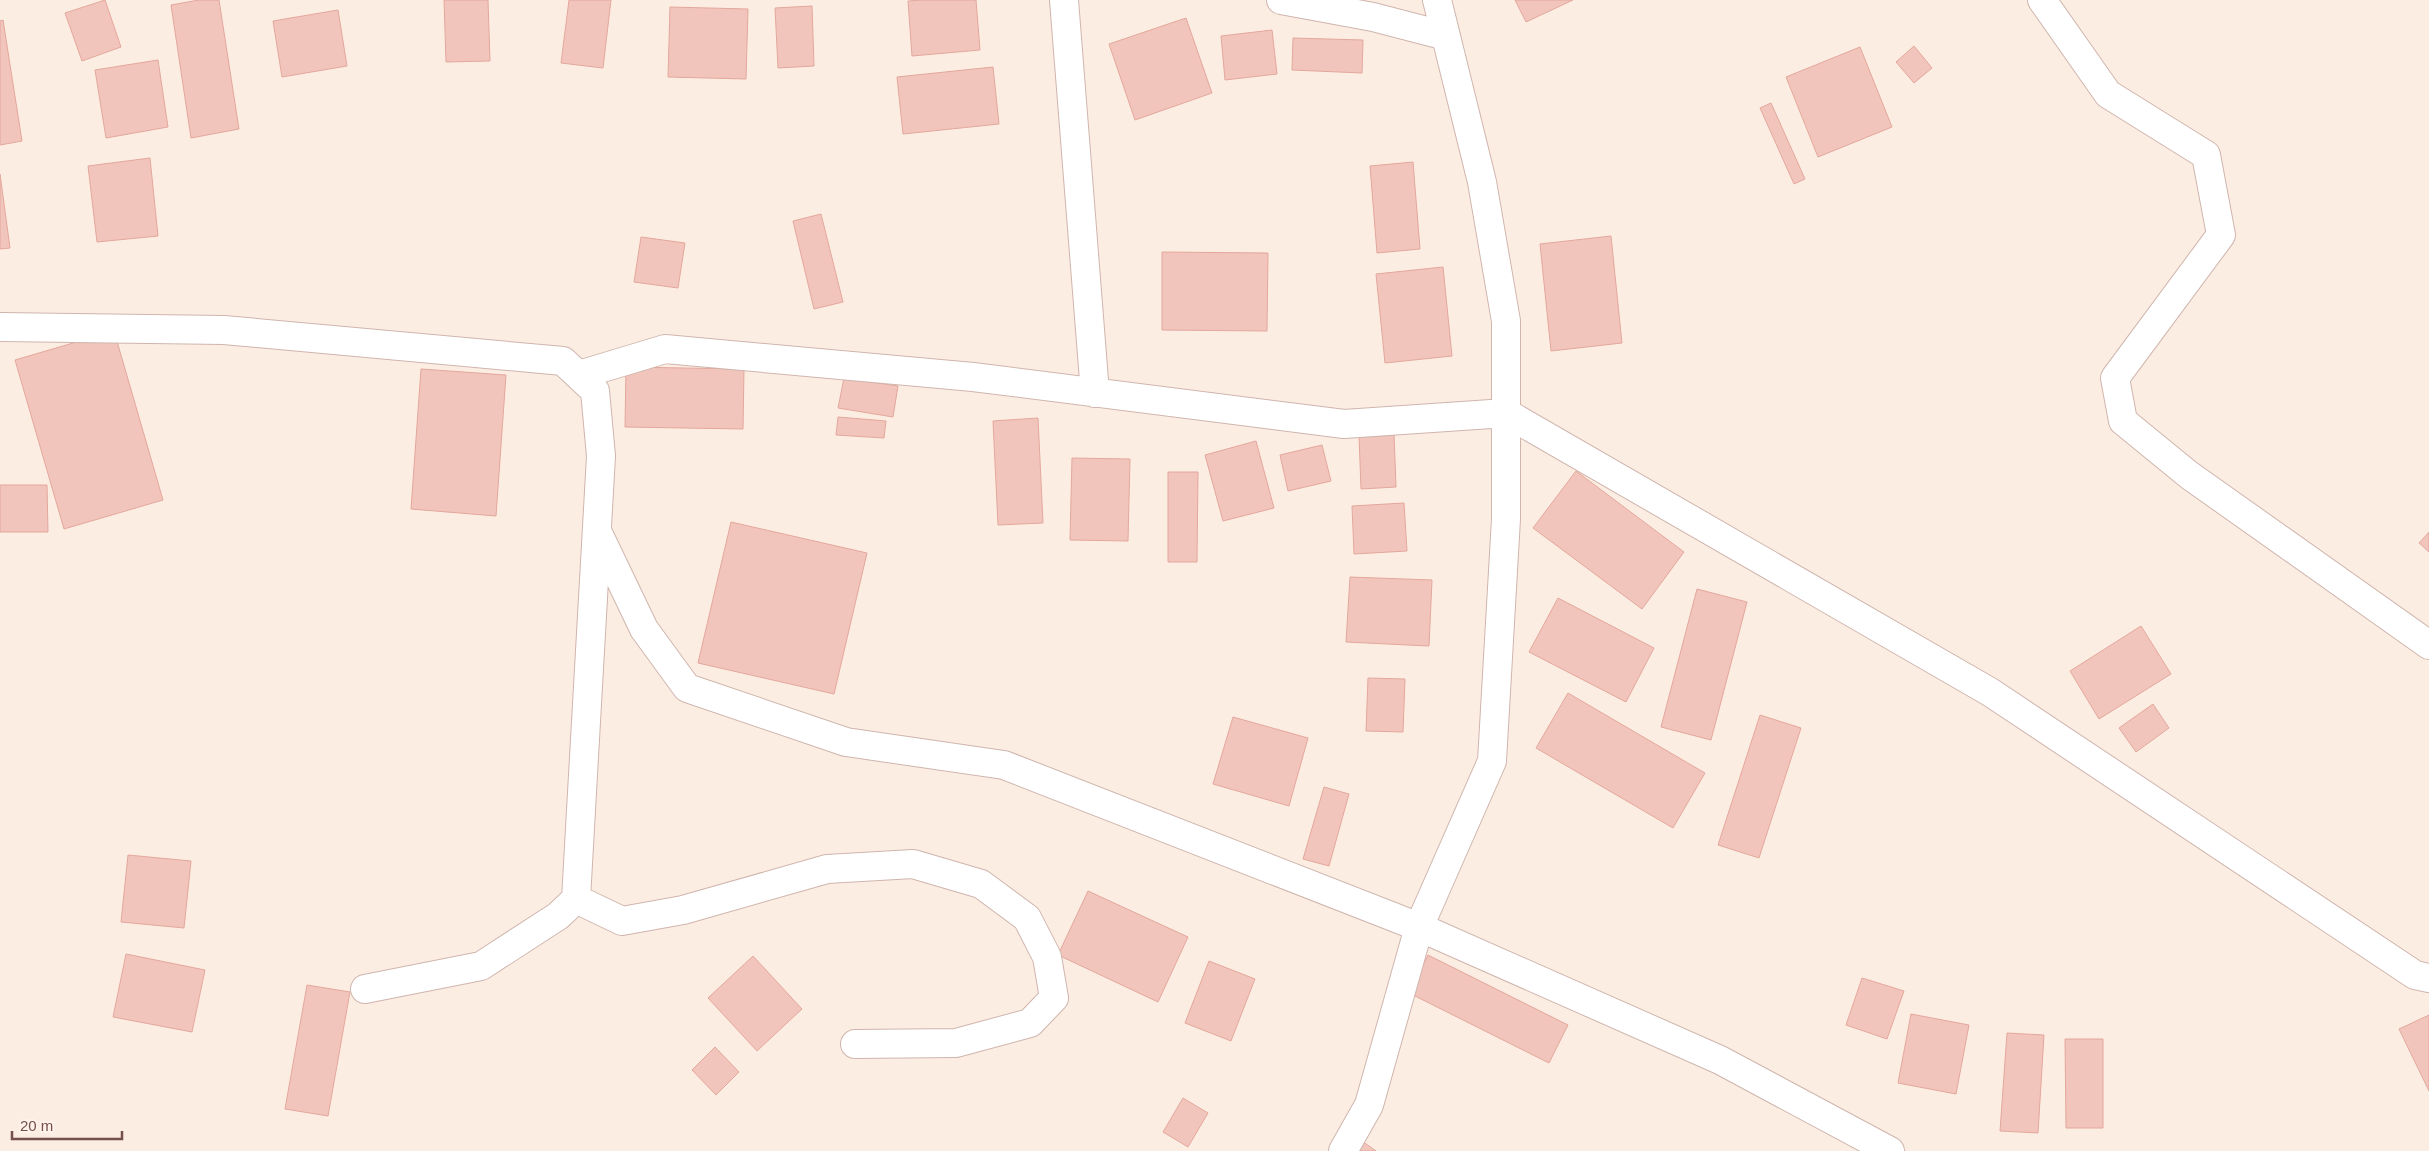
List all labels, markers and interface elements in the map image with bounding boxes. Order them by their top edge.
scale bar [12,1108,122,1140]
text: 20 m [20,1117,53,1134]

